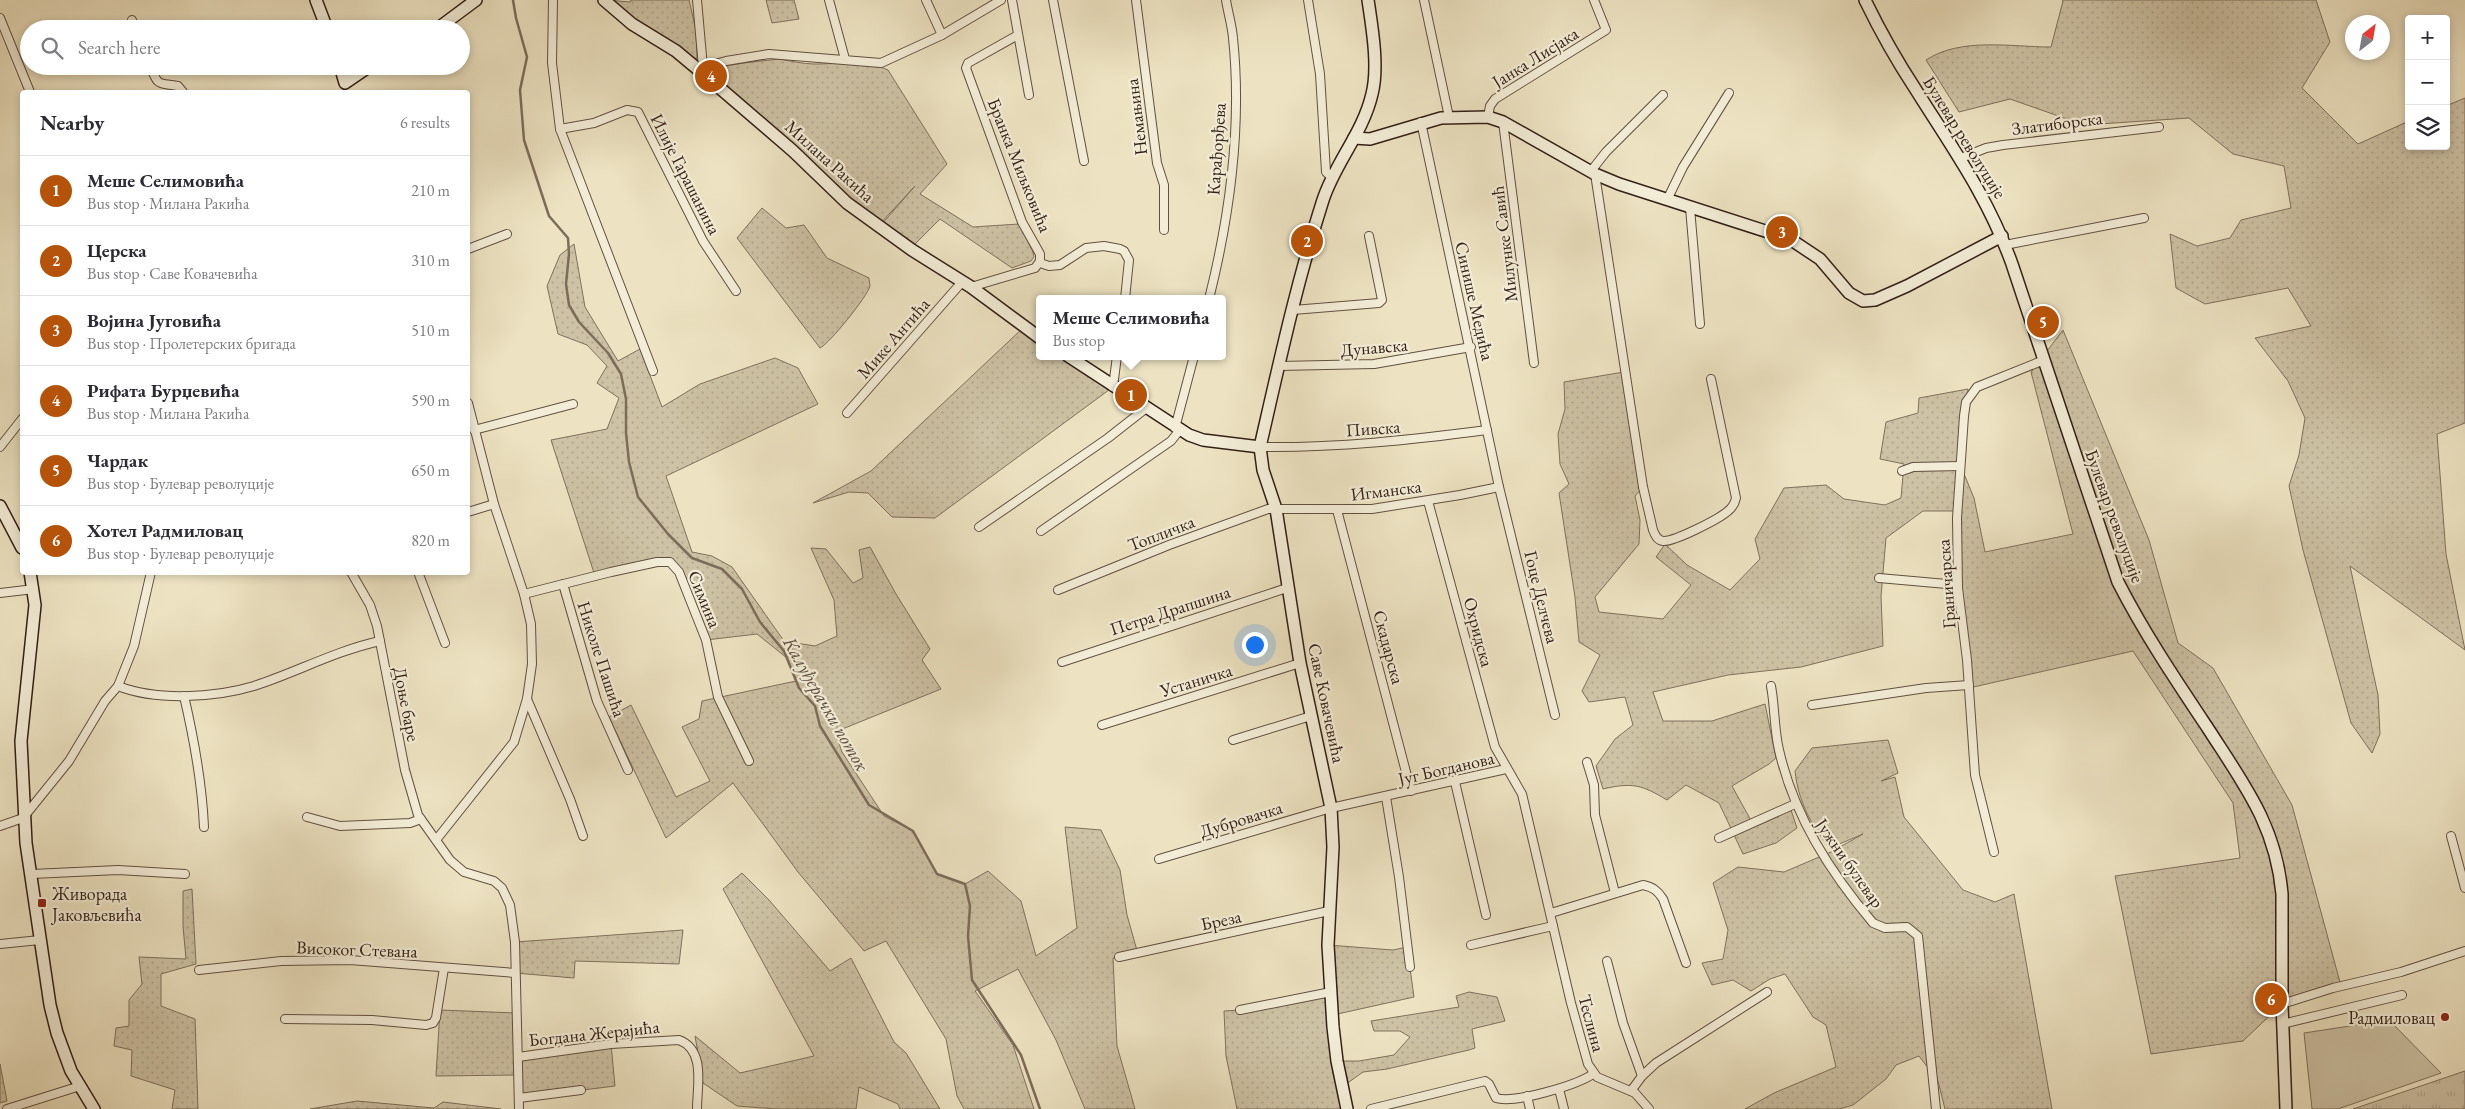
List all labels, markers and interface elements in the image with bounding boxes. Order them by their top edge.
north arrow [2345,15,2390,60]
map controls [2405,15,2450,150]
button: + [2405,15,2450,60]
search box [20,20,470,75]
street label: Јанка Лисјака [1486,21,1583,94]
icon: search [38,34,66,62]
text: Search here [78,35,160,60]
pin: 4 [695,57,727,95]
button: − [2405,60,2450,105]
street label: Булевар револуције [1918,71,2012,203]
street label: Немањина [1120,76,1152,157]
street label: Бранка Миљковића [983,95,1058,236]
street label: Карађорђева [1201,101,1231,196]
button: layers [2405,105,2450,150]
street label: Златиборска [2010,106,2104,140]
text: Nearby [40,109,104,136]
street label: Илије Гарашанина [646,109,727,239]
text: 6 results [400,112,450,133]
street label: Милана Ракића [780,115,880,208]
text: Меше Селимовића [87,168,244,193]
text: 1 [52,180,60,201]
text: 210 m [411,180,450,201]
street label: Милунке Савић [1485,185,1523,303]
text: Bus stop · Милана Ракића [87,193,249,214]
pin: 3 [1766,213,1798,251]
pin: 2 [1291,222,1323,260]
text: Церска [87,238,147,263]
street label: Синише Медића [1450,239,1500,363]
text: 2 [52,250,60,271]
text: 310 m [411,250,450,271]
text: Bus stop · Саве Ковачевића [87,263,258,284]
street label: Мике Антића [852,292,935,383]
popup [1036,295,1226,360]
pin: 5 [2027,303,2059,341]
text: Меше Селимовића [1052,305,1210,330]
text: Војина Југовића [87,308,221,333]
text: 3 [52,320,60,341]
text: 510 m [411,320,450,341]
text: Bus stop [1052,330,1105,351]
text: Bus stop · Пролетерских бригада [87,333,296,354]
street label: Дунавска [1339,333,1409,361]
pin: 1 [1115,376,1147,414]
text: Рифата Бурџевића [87,378,240,403]
text: 4 [52,390,60,411]
text: 590 m [411,390,450,411]
text: Bus stop · Милана Ракића [87,403,249,424]
street label: Пивска [1345,415,1402,441]
street label: Булевар револуције [2080,446,2150,586]
text: Чардак [87,448,148,473]
text: 5 [52,460,60,481]
text: 650 m [411,460,450,481]
text: Bus stop · Булевар револуције [87,473,274,494]
street label: Игманска [1349,474,1424,506]
street label: Топличка [1124,509,1198,556]
text: Хотел Радмиловац [87,518,243,543]
text: 6 [52,530,60,551]
text: 820 m [411,530,450,551]
street label: Граничарска [1931,538,1961,630]
text: Bus stop · Булевар револуције [87,543,274,564]
street label: Гоце Делчева [1519,548,1565,647]
street label: Симина [683,567,727,632]
street label: Петра Драпшина [1107,579,1234,640]
street label: Охридска [1459,595,1500,670]
street label: Николе Пашића [572,598,632,721]
street label: Скадарска [1368,608,1410,687]
water label: Калуђерачки поток [777,631,875,777]
your location [1242,632,1268,658]
street label: Саве Ковачевића [1303,641,1351,766]
street label: Устаничка [1156,658,1236,702]
street label: Доње баре [389,665,425,743]
street label: Југ Богданова [1394,746,1497,791]
street label: Дубровачка [1197,795,1286,842]
street label: Јужни булевар [1809,812,1889,912]
place label: Живорада Јаковљевића [50,882,142,926]
marker: Живорада Јаковљевића [36,897,48,909]
street label: Бреза [1199,904,1244,936]
street label: Високог Стевана [296,935,419,963]
pin: 6 [2255,980,2287,1018]
street label: Теслина [1573,992,1611,1055]
place label: Радмиловац [2348,1006,2436,1029]
marker: Радмиловац [2439,1011,2451,1023]
street label: Богдана Жерајића [527,1015,661,1051]

